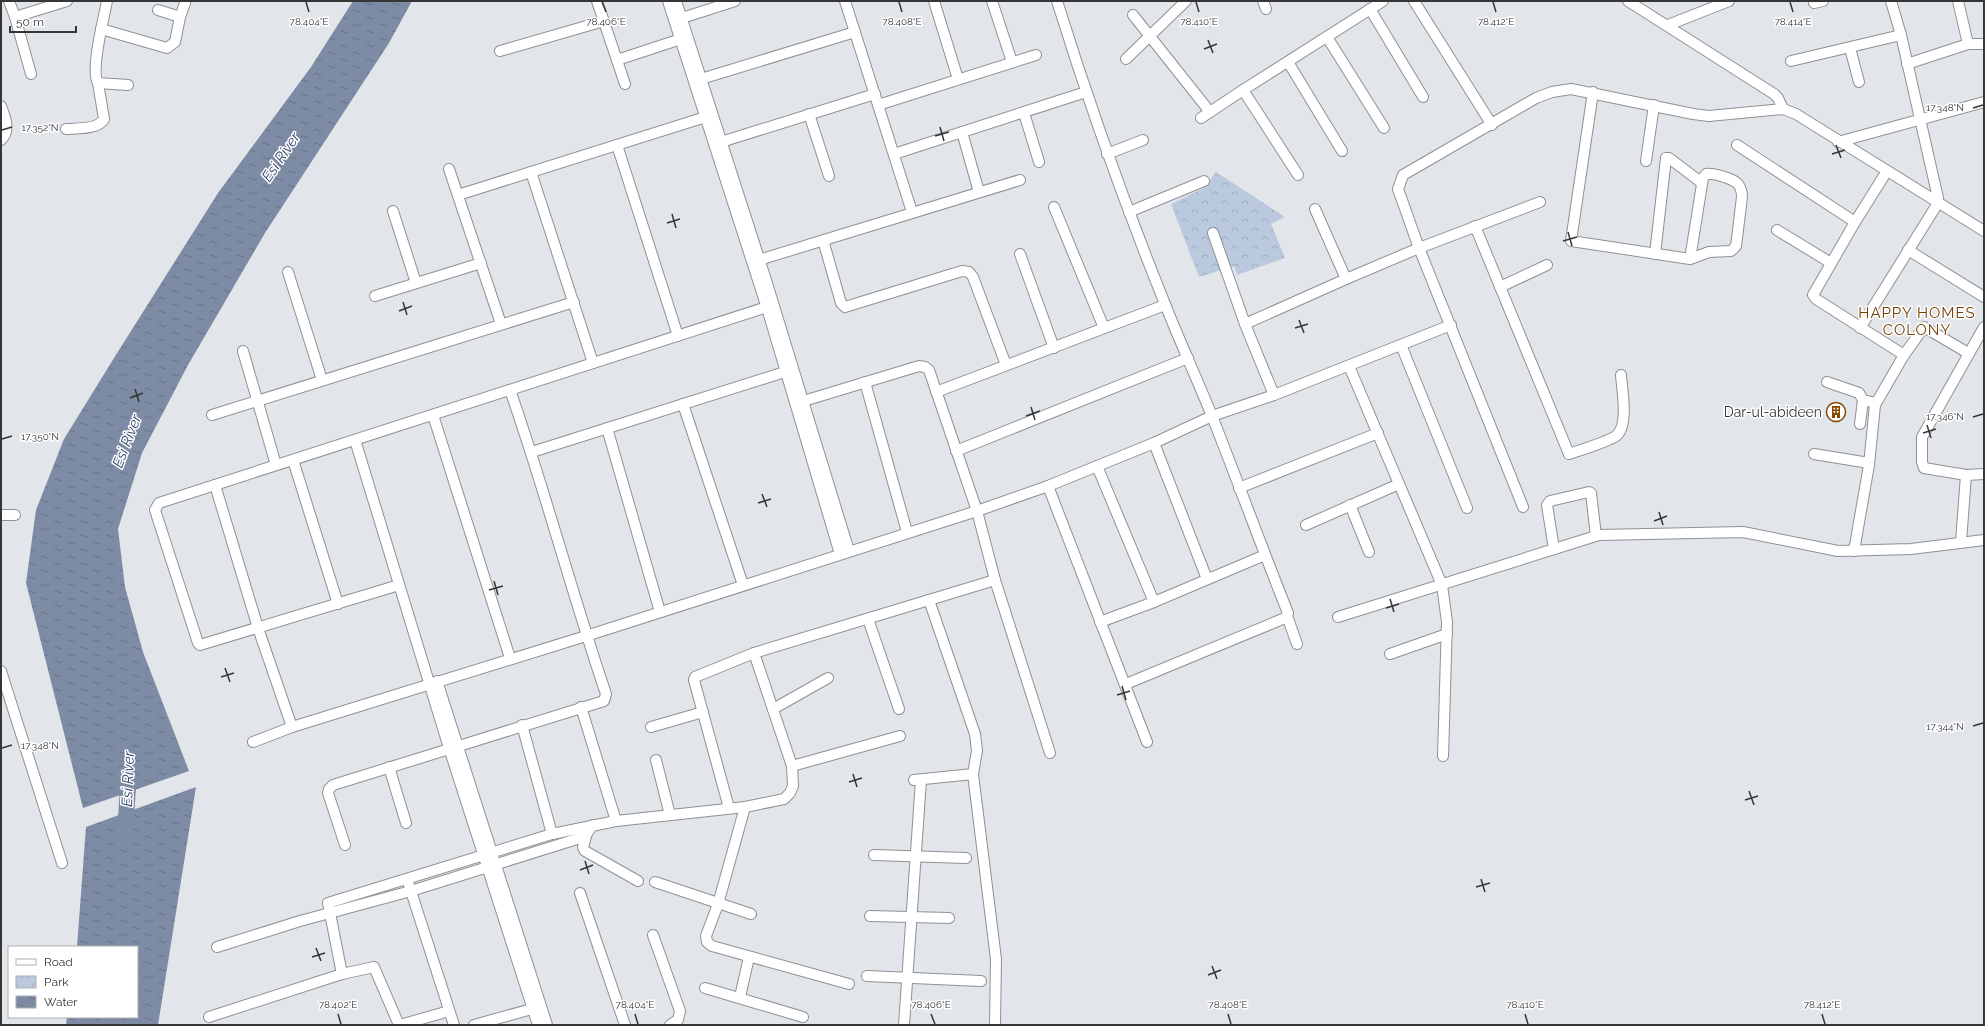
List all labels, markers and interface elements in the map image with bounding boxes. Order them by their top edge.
scale bar [10,8,76,34]
text: 50 m [16,15,44,29]
text: 78.404°E [290,16,328,27]
text: 78.406°E [586,16,626,27]
text: 78.408°E [882,16,922,27]
text: 78.410°E [1180,16,1218,27]
text: 78.412°E [1478,16,1514,27]
text: 78.414°E [1775,16,1812,27]
text: 17.348°N [1926,102,1964,113]
text: 17.352°N [21,122,59,133]
water label: Esi River [258,128,304,185]
district label: HAPPY HOMES COLONY [1858,304,1976,339]
building icon: Dar-ul-abideen [1825,401,1847,423]
place label: Dar-ul-abideen [1724,404,1822,420]
water label: Esi River [109,411,146,470]
text: 17.346°N [1926,411,1964,422]
text: 17.350°N [21,431,59,442]
text: 17.344°N [1926,721,1964,732]
text: 17.348°N [21,740,59,751]
water label: Esi River [118,750,138,807]
legend [8,946,138,1018]
text: Road [44,955,73,969]
text: Park [44,975,69,989]
text: Water [44,995,78,1009]
text: 78.402°E [319,999,357,1010]
text: 78.404°E [616,999,654,1010]
text: 78.406°E [911,999,951,1010]
text: 78.408°E [1208,999,1248,1010]
text: 78.410°E [1506,999,1544,1010]
text: 78.412°E [1804,999,1840,1010]

